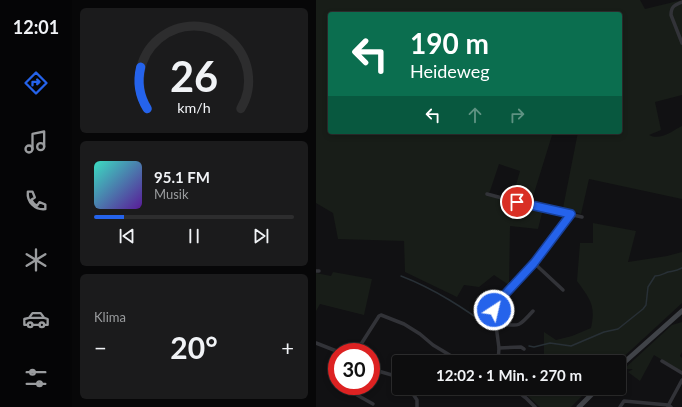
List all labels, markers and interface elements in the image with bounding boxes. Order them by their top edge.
text: 12:01 [13,16,59,38]
text: 190 m [410,26,489,60]
icon: left [344,28,396,80]
text: 26 [170,50,218,100]
text: Heideweg [410,60,490,82]
icon: directions [22,69,50,97]
text: km/h [177,98,211,115]
icon: left [422,104,444,126]
icon: ahead [464,104,486,126]
icon: right [506,104,528,126]
icon: music [22,128,50,156]
text: 95.1 FM [154,168,210,186]
pin [500,185,534,219]
text: Musik [154,186,189,202]
icon: phone [22,187,50,215]
icon: arrive [506,191,528,213]
icon: previous [116,225,138,247]
icon: pause [183,225,205,247]
icon: next [250,225,272,247]
icon: climate [22,246,50,274]
position arrow [473,289,515,331]
icon: car [22,305,50,333]
text: Klima [94,309,126,325]
text: 20° [170,329,218,365]
text: − [94,334,107,361]
text: + [281,334,294,361]
speed limit sign: 30 [328,343,380,395]
icon: filters [22,364,50,392]
text: 12:02 · 1 Min. · 270 m [436,366,582,384]

